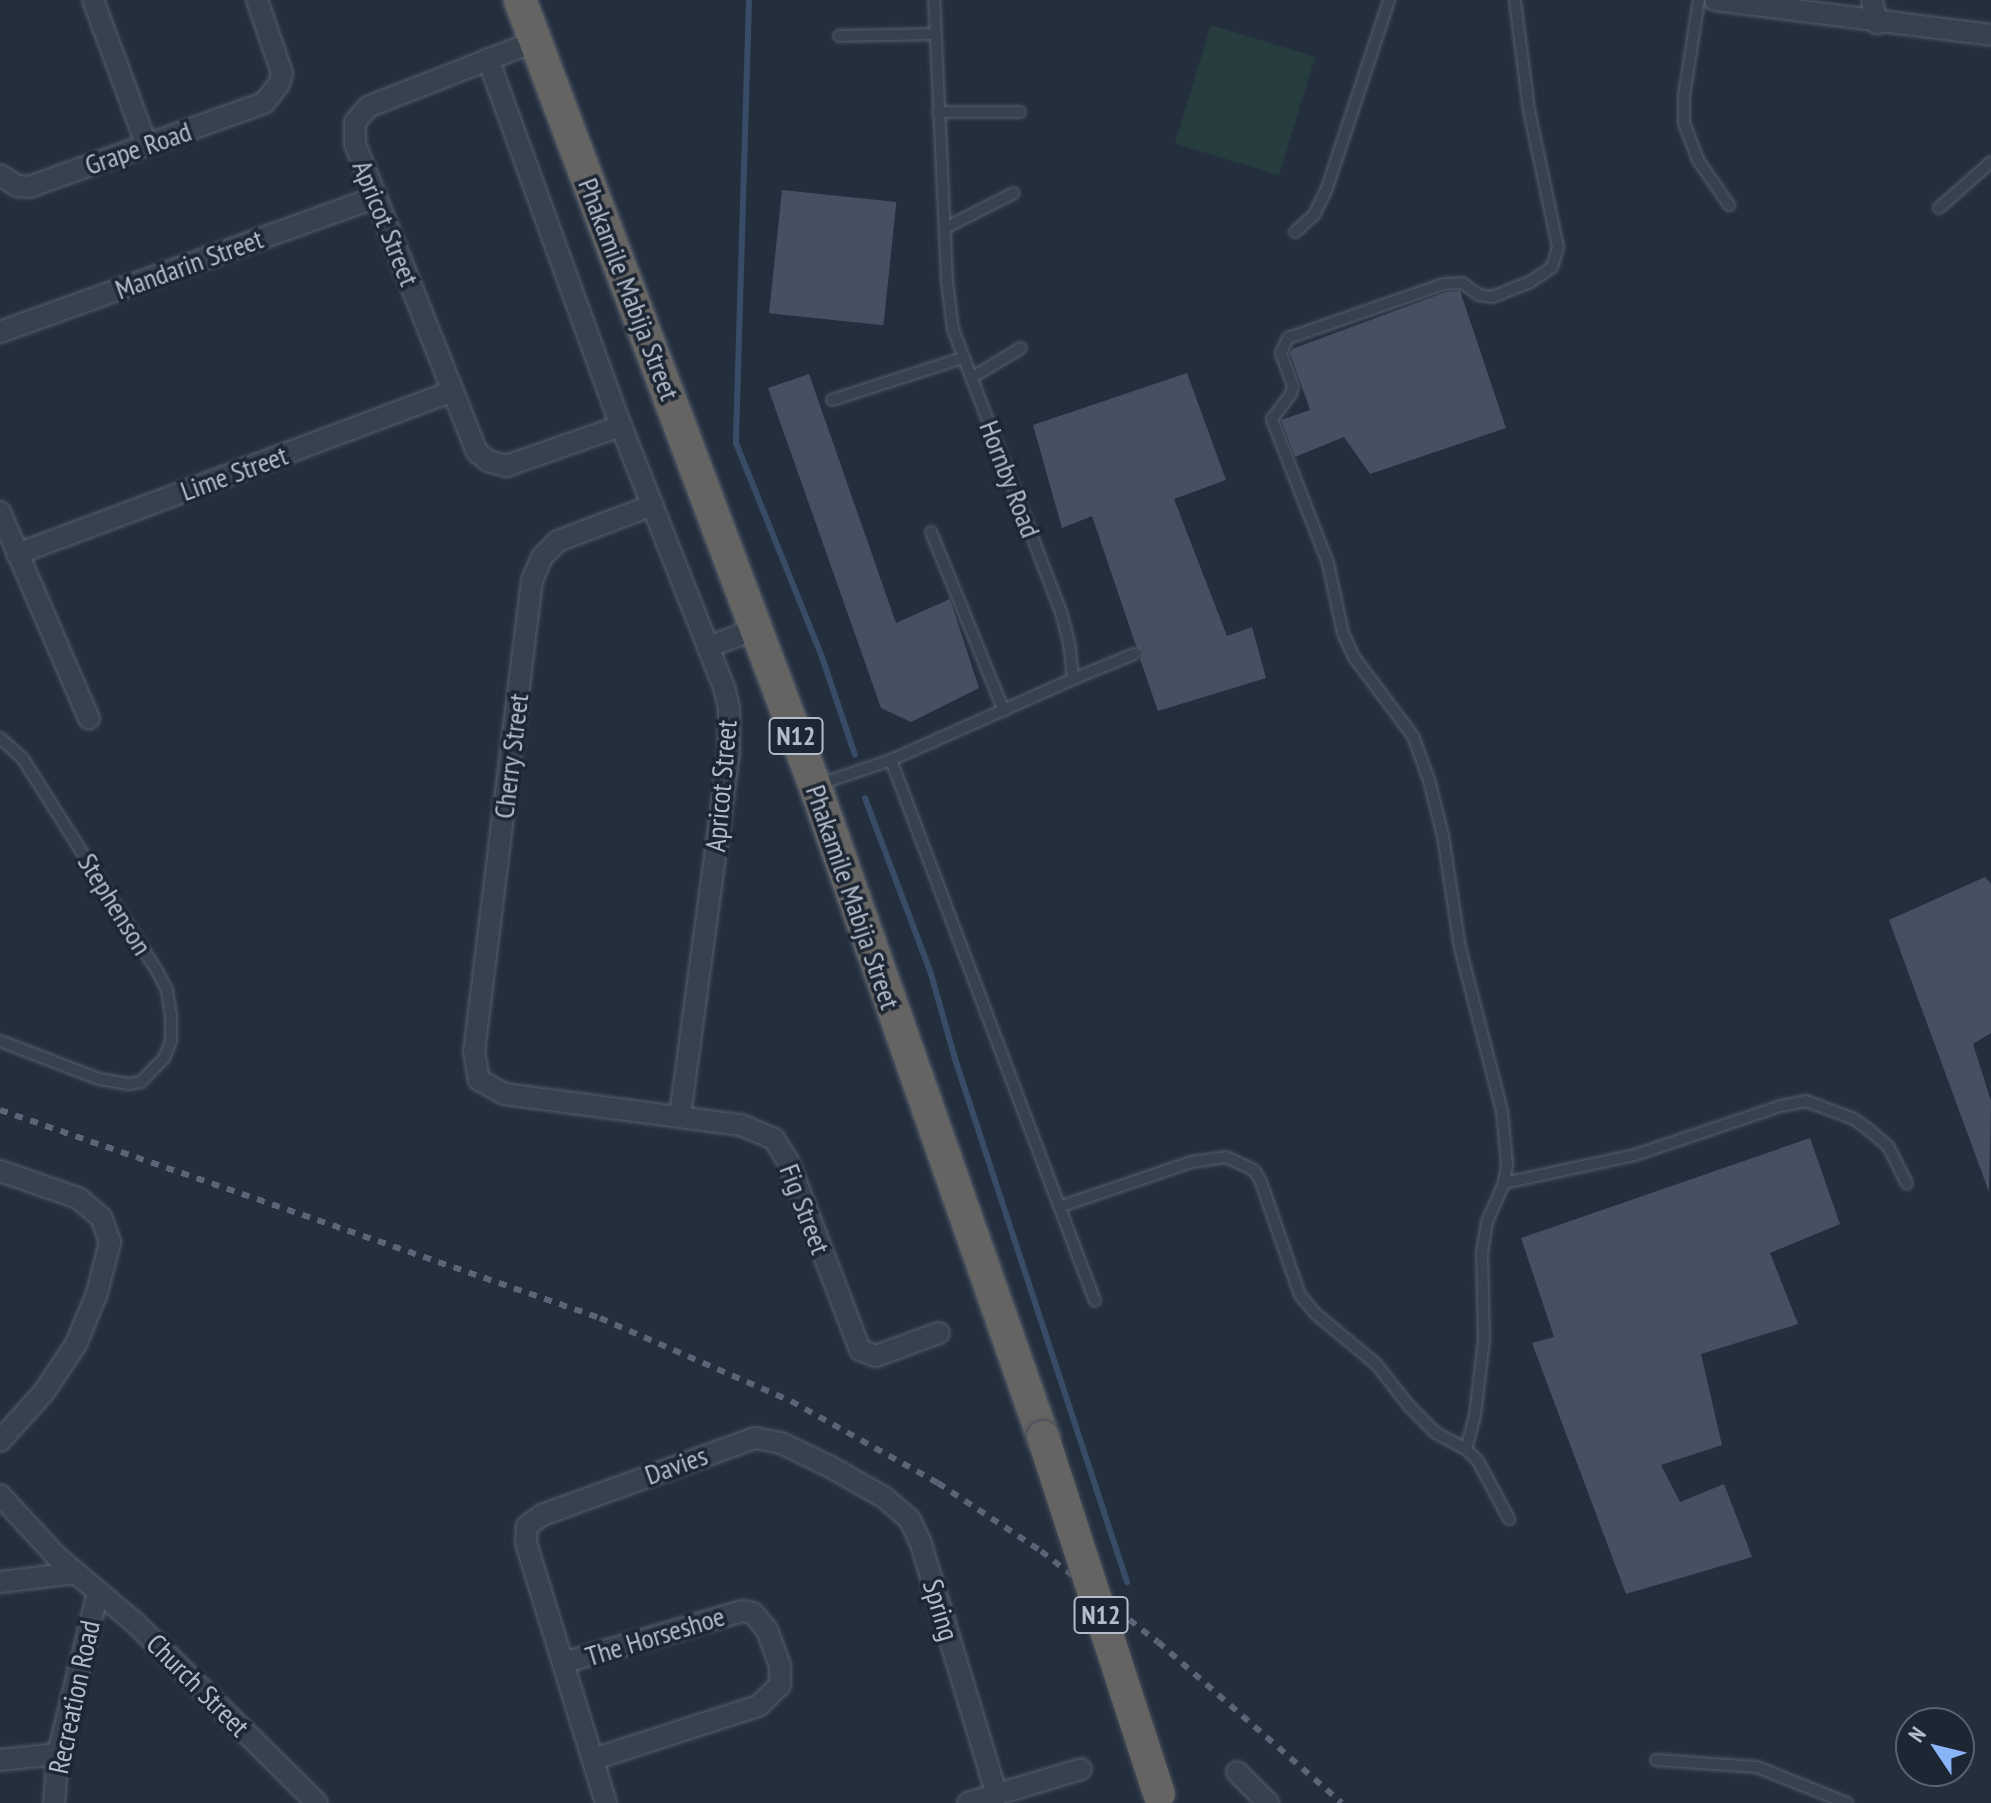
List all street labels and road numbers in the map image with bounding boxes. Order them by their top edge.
street label: Grape Road [80,114,196,182]
street label: Apricot Street [346,155,426,291]
street label: Phakamile Mabija Street [571,173,687,405]
street label: Mandarin Street [111,222,267,306]
street label: Hornby Road [972,415,1048,543]
street label: Lime Street [176,438,292,508]
street label: Cherry Street [487,691,535,821]
road number: N12 [768,714,824,758]
street label: Apricot Street [698,719,744,853]
street label: Phakamile Mabija Street [799,780,907,1014]
street label: Stephenson [71,847,159,961]
street label: Fig Street [773,1159,837,1259]
street label: Davies [640,1438,712,1492]
street label: Spring [916,1575,966,1645]
road number: N12 [1073,1593,1129,1637]
street label: The Horseshoe [581,1599,729,1673]
street label: Recreation Road [41,1617,107,1777]
street label: Church Street [140,1627,256,1743]

